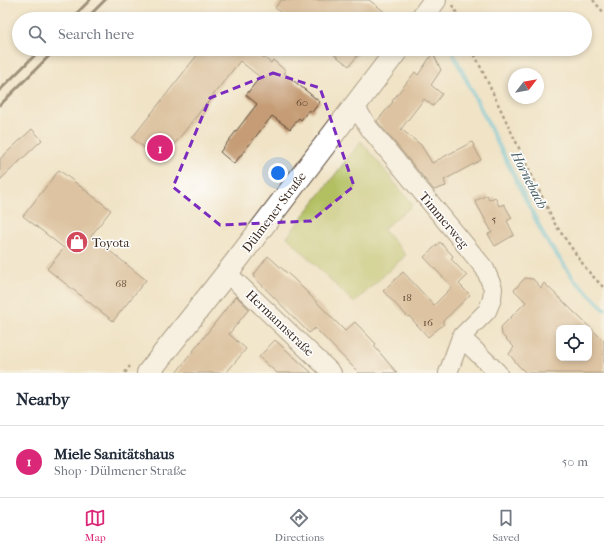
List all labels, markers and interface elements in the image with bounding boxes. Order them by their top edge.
search box [12,12,592,56]
icon: search [26,23,48,45]
text: Search here [58,25,134,43]
north arrow [508,68,544,104]
house number: 60 [296,96,308,109]
pin: 1 [147,133,173,163]
water label: Hornebach [507,147,551,212]
your location [268,163,288,183]
street label: Dülmener Straße [239,168,309,255]
street label: Timmerweg [416,189,473,252]
house number: 5 [492,213,497,226]
shop icon: Toyota [64,229,90,255]
place label: Toyota [92,235,131,250]
house number: 68 [115,277,127,290]
street label: Hermannstraße [243,287,317,360]
house number: 18 [402,291,412,304]
house number: 16 [423,316,433,329]
map controls [556,325,592,361]
button: locate [556,325,592,361]
text: Nearby [16,389,70,409]
text: Miele Sanitätshaus [54,445,174,463]
text: 1 [27,454,31,469]
text: 50 m [562,454,588,469]
text: Shop · Dülmener Straße [54,463,187,478]
tab: Map [84,507,106,544]
tab: Directions [275,507,324,544]
tab: Saved [492,507,520,544]

